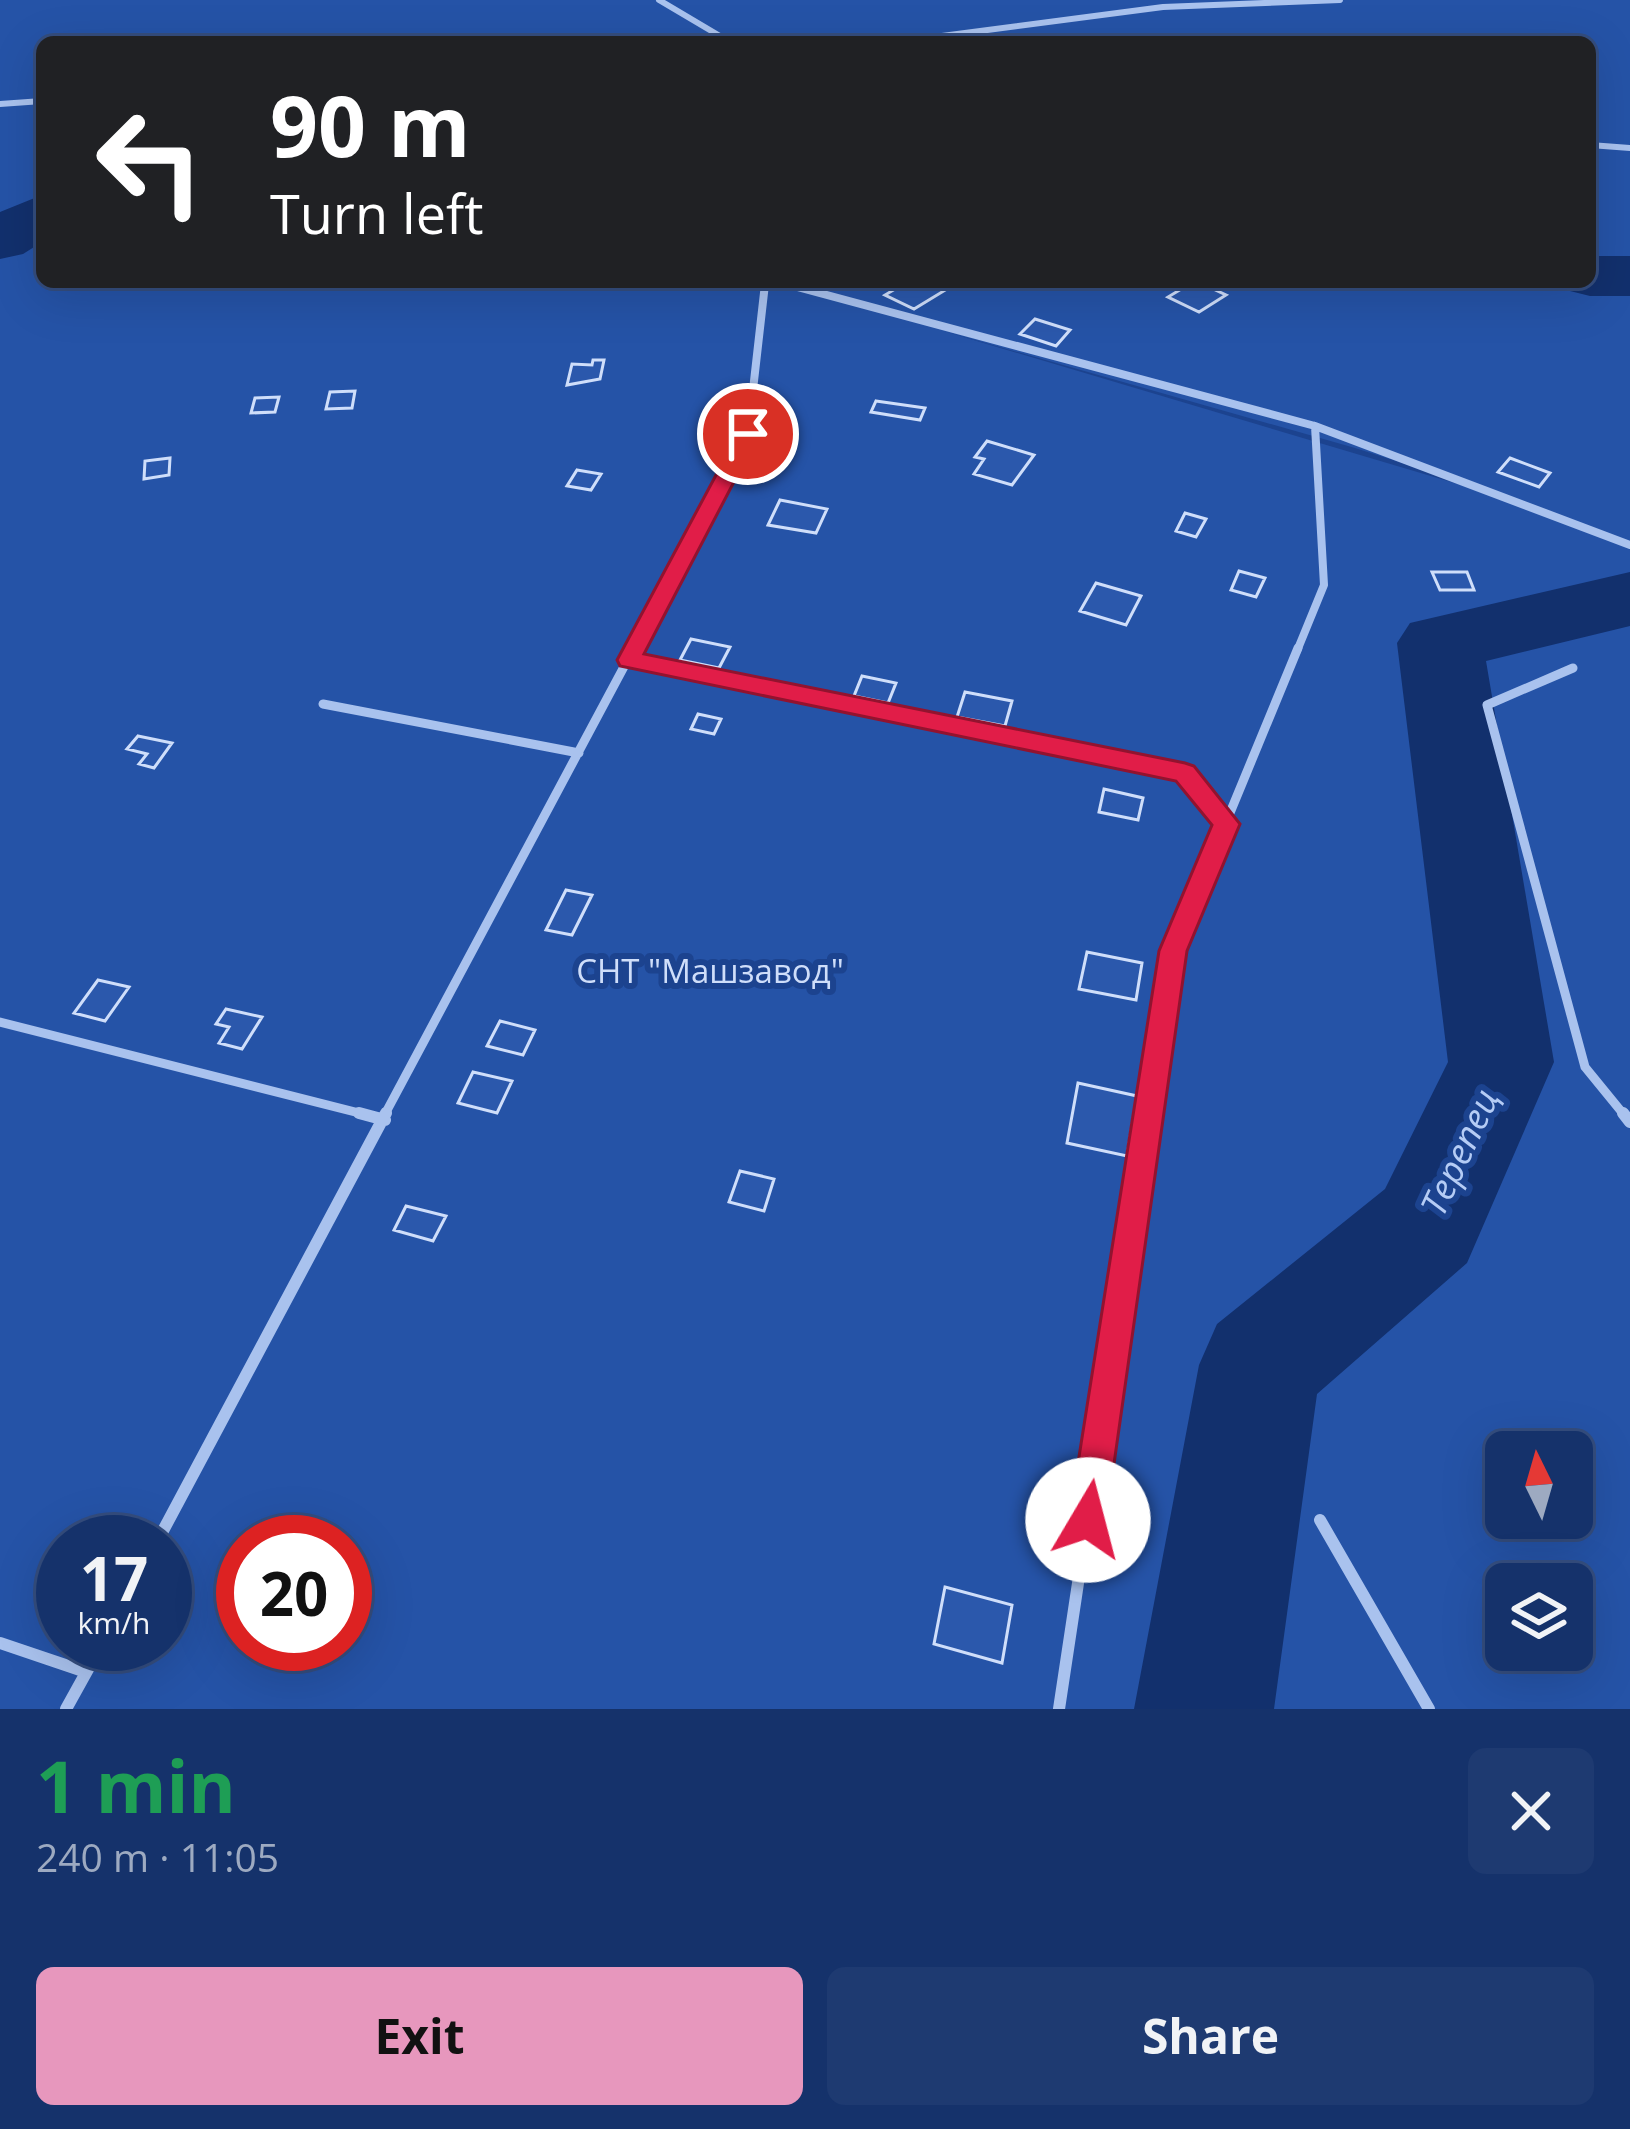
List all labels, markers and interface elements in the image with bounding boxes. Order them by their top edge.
text: 90 m [270,67,470,182]
icon: left [72,84,228,240]
text: Turn left [270,176,483,250]
pin [697,383,799,485]
icon: arrive [715,401,781,467]
park label: СНТ "Машзавод" [576,948,844,993]
water label: Терепец [1408,1081,1510,1223]
north arrow [1485,1431,1593,1539]
map controls [1485,1431,1593,1671]
position arrow [1025,1457,1151,1583]
speed limit sign: 20 [216,1515,372,1671]
text: 17 [80,1537,148,1619]
button: layers [1485,1563,1593,1671]
text: km/h [78,1602,150,1643]
text: 1 min [36,1736,236,1834]
button: close [1468,1748,1594,1874]
text: 240 m · 11:05 [36,1830,279,1883]
button: Exit [36,1967,803,2105]
button: Share [827,1967,1594,2105]

